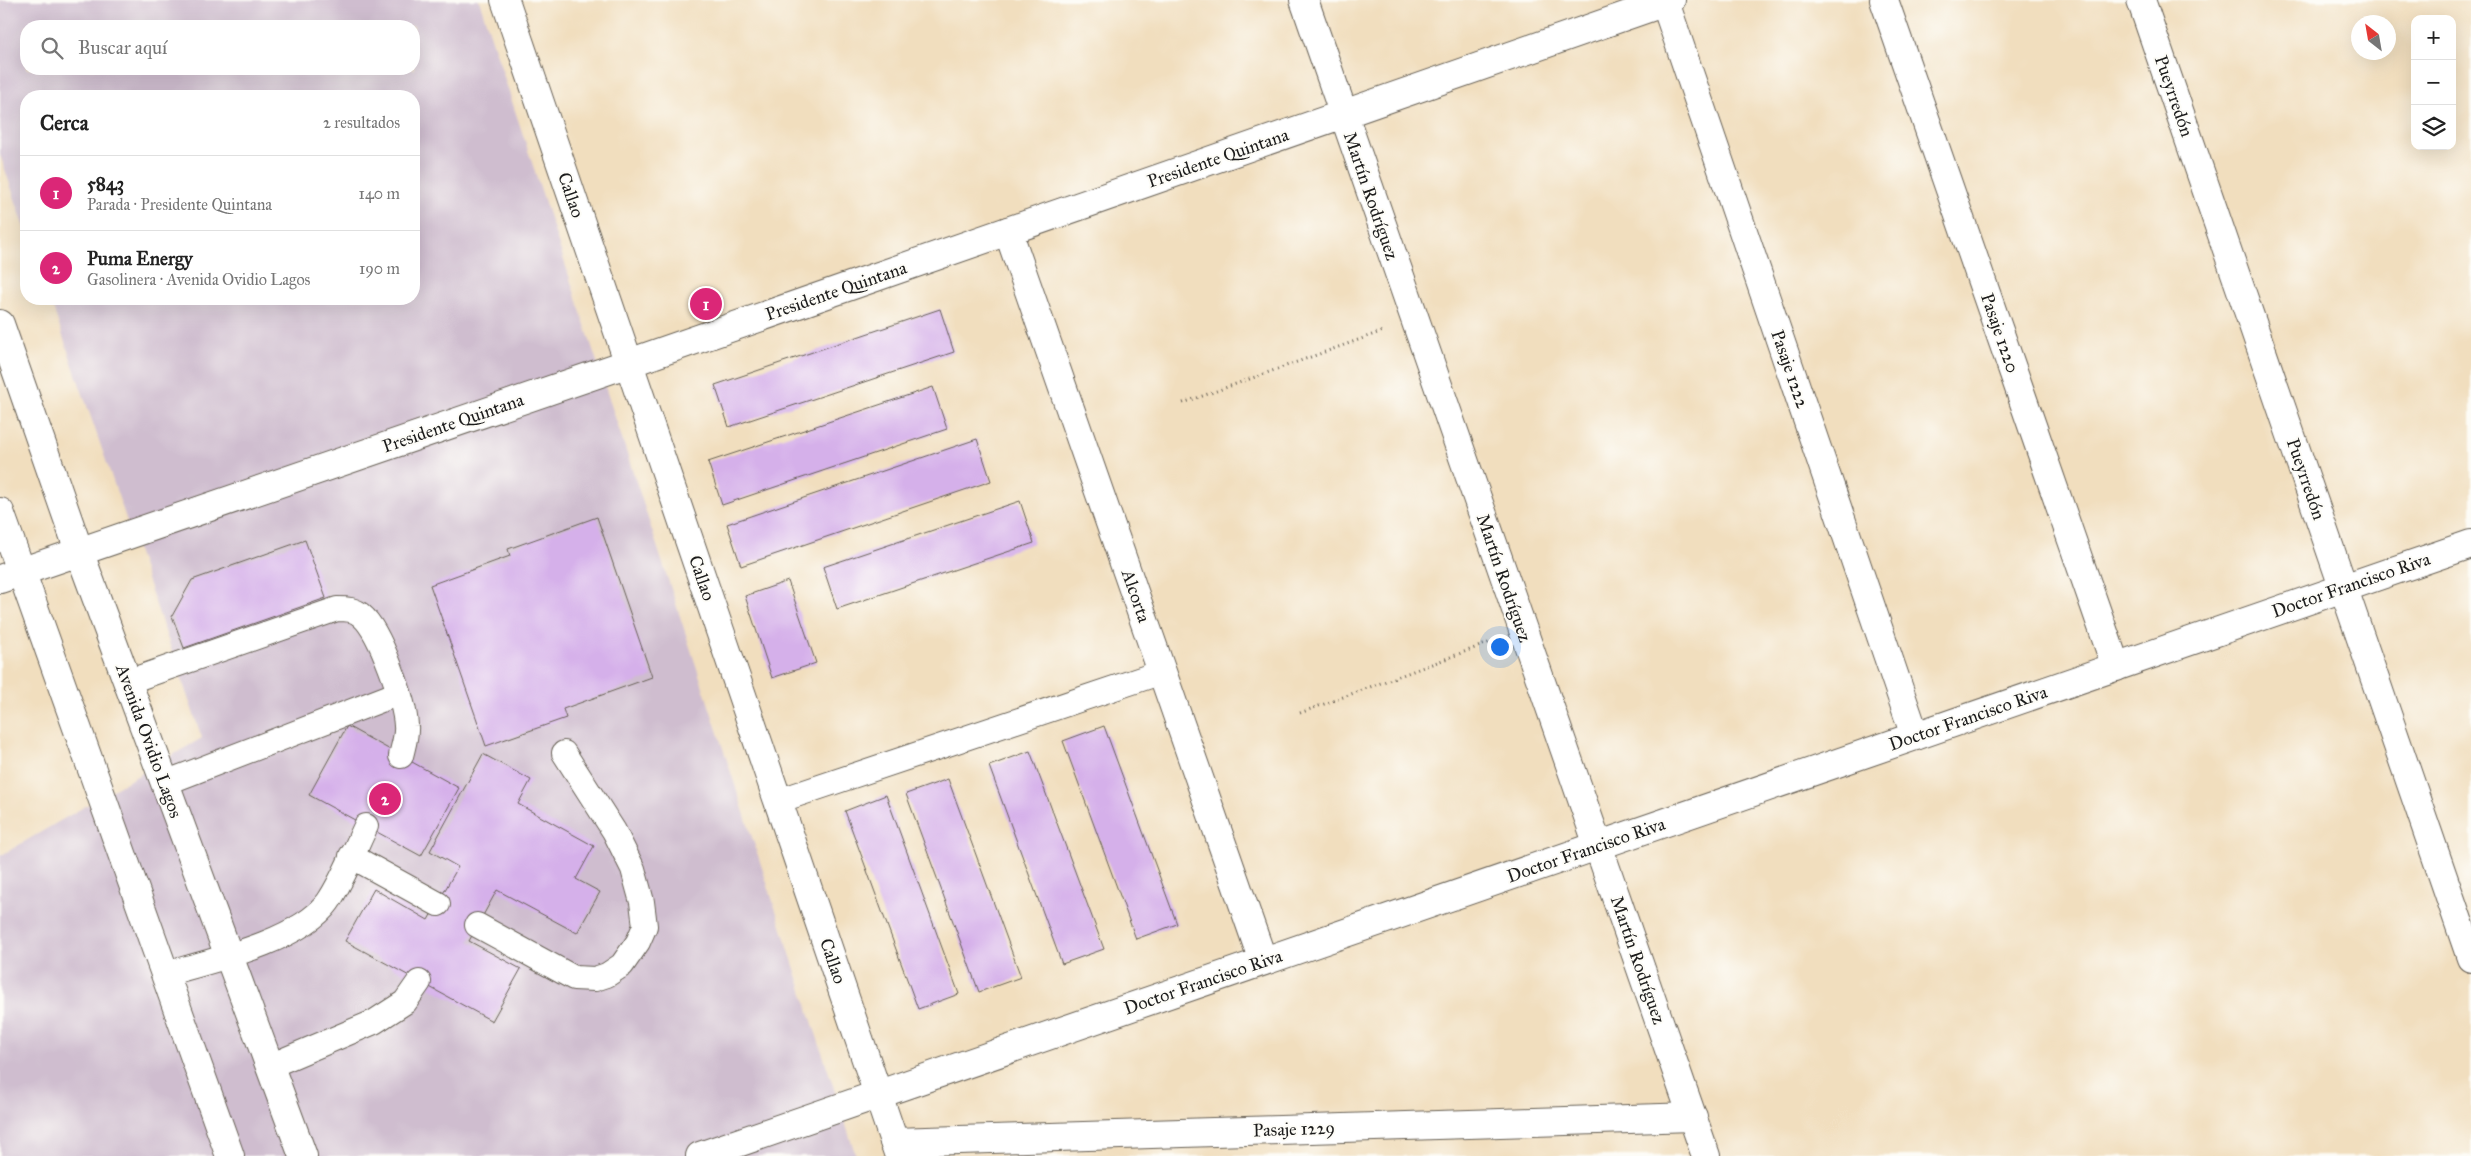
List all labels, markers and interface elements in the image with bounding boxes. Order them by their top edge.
north arrow [2351,15,2396,60]
map controls [2411,15,2456,150]
button: + [2411,15,2456,60]
search box [20,20,420,75]
icon: search [38,34,66,62]
text: Buscar aquí [78,36,167,59]
street label: Pueyrredón [2150,52,2198,140]
button: − [2411,60,2456,105]
button: layers [2411,105,2456,150]
text: Cerca [40,110,89,136]
text: 2 resultados [323,113,400,132]
street label: Presidente Quintana [1144,123,1292,192]
street label: Martín Rodríguez [1338,129,1403,263]
street label: Callao [553,169,589,221]
text: 5843 [87,172,124,195]
text: 1 [53,184,59,203]
text: 140 m [359,184,400,203]
text: Parada · Presidente Quintana [87,195,272,214]
text: Puma Energy [87,247,193,270]
street label: Presidente Quintana [762,256,910,325]
text: 2 [52,259,60,278]
text: 190 m [359,259,400,278]
text: Gasolinera · Avenida Ovidio Lagos [87,270,310,289]
pin: 1 [690,285,722,323]
street label: Pasaje 1220 [1976,290,2024,376]
street label: Pasaje 1222 [1766,327,1814,411]
street label: Presidente Quintana [379,388,527,457]
street label: Pueyrredón [2282,435,2330,523]
street label: Martín Rodríguez [1471,511,1536,645]
street label: Doctor Francisco Riva [2269,547,2433,622]
street label: Callao [684,552,720,604]
street label: Alcorta [1116,566,1155,626]
your location [1487,634,1513,660]
street label: Avenida Ovidio Lagos [110,660,187,821]
street label: Doctor Francisco Riva [1886,680,2050,755]
pin: 2 [369,780,401,818]
street label: Doctor Francisco Riva [1504,812,1668,887]
street label: Martín Rodríguez [1605,893,1670,1027]
street label: Callao [815,935,851,987]
street label: Doctor Francisco Riva [1121,944,1285,1019]
street label: Pasaje 1229 [1253,1117,1335,1141]

